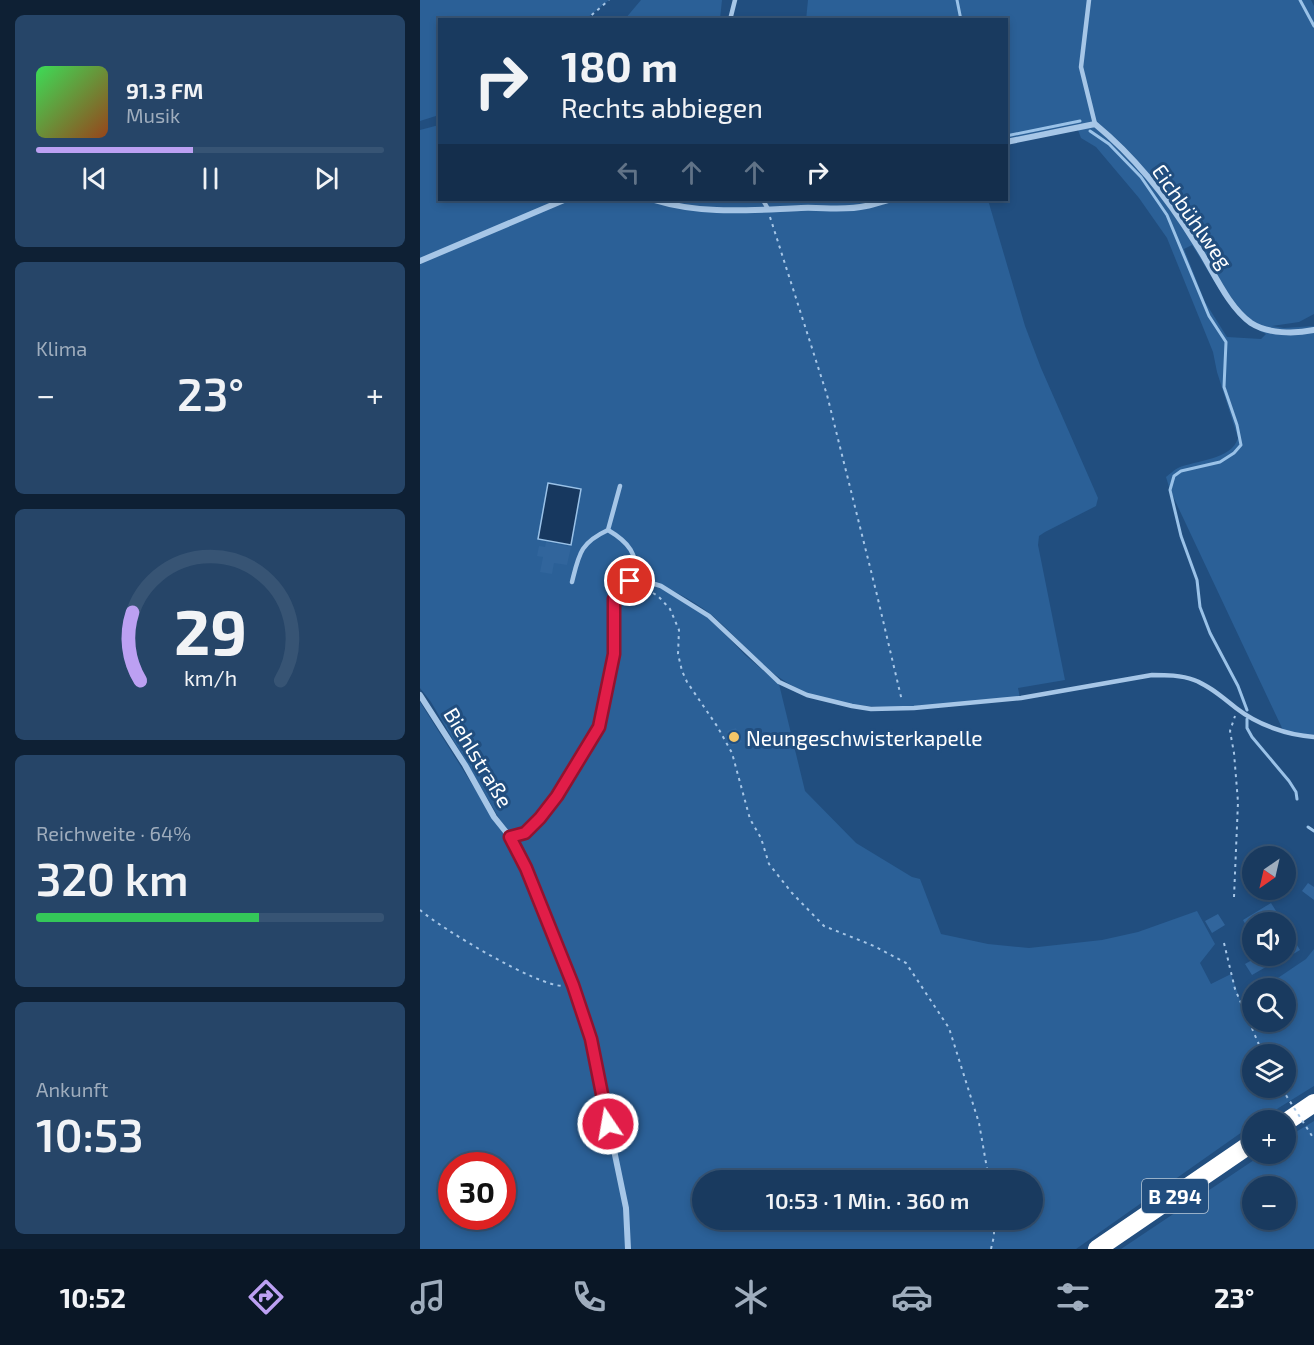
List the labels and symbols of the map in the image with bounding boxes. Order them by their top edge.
street label: Eichbühlweg [1148,159,1238,273]
pin [604,555,655,606]
street label: Biehlstraße [439,703,519,811]
place label: Neungeschwisterkapelle [746,725,983,750]
marker: Neungeschwisterkapelle [727,730,741,744]
north arrow [1242,846,1296,900]
position arrow [576,1092,640,1156]
speed limit sign: 30 [438,1152,516,1230]
road number: B 294 [1142,1179,1208,1213]

